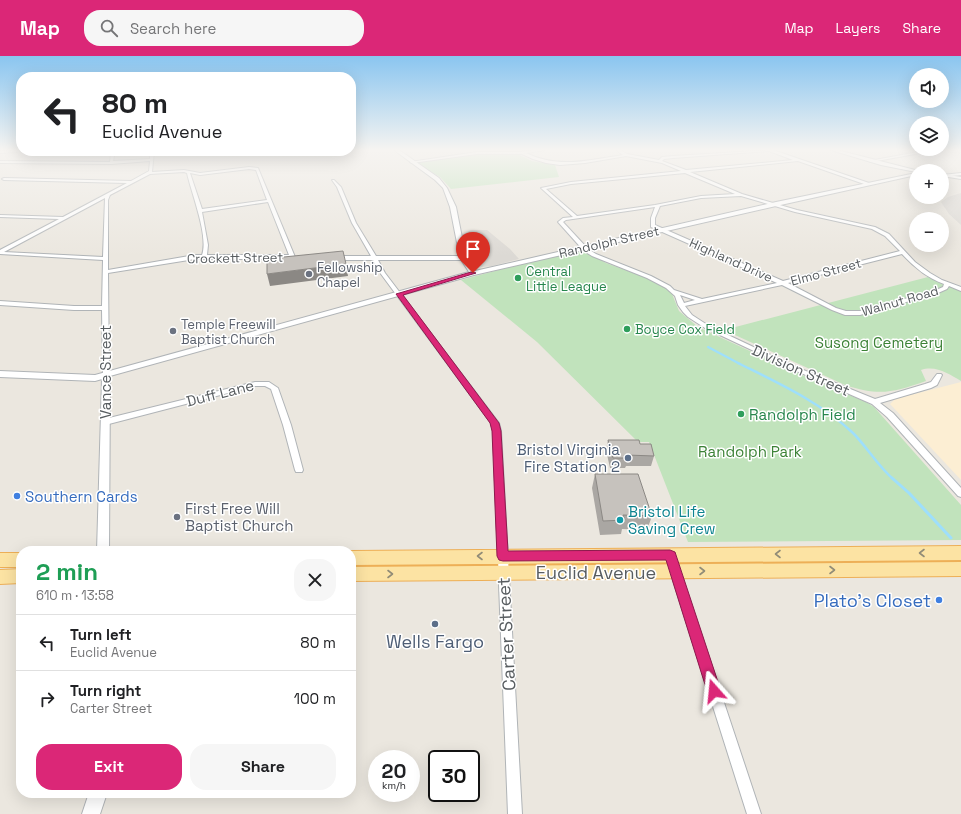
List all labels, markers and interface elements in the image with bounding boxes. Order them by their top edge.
search box [84,10,364,46]
text: Map [20,16,60,41]
icon: search [98,17,120,39]
text: Search here [130,19,216,38]
text: Map [784,19,814,37]
text: Layers [836,19,880,37]
text: Share [902,19,941,37]
map controls [909,68,949,252]
button: sound [909,68,949,108]
text: 80 m [102,85,168,121]
icon: left [36,88,88,140]
button: layers [909,116,949,156]
text: Euclid Avenue [102,120,222,143]
button: + [909,164,949,204]
button: − [909,212,949,252]
street label: Randolph Street [557,222,661,262]
pin [456,232,490,273]
street label: Highland Drive [687,234,775,286]
icon: arrive [462,238,484,260]
street label: Crockett Street [187,249,283,267]
street label: Elmo Street [789,254,863,290]
place label: Fellowship Chapel [317,259,383,291]
place label: Central Little League [526,263,607,295]
marker: Fellowship Chapel [304,269,314,279]
marker: Central Little League [513,273,523,283]
street label: Walnut Road [860,282,940,320]
place label: Temple Freewill Baptist Church [181,316,276,348]
place label: Boyce Cox Field [635,321,735,338]
marker: Boyce Cox Field [622,324,632,334]
street label: Vance Street [96,325,115,419]
marker: Temple Freewill Baptist Church [168,326,178,336]
park label: Susong Cemetery [815,333,943,352]
street label: Division Street [749,340,853,400]
street label: Duff Lane [184,375,256,411]
place label: Randolph Field [749,405,856,424]
marker: Randolph Field [736,409,746,419]
place label: Bristol Virginia Fire Station 2 [517,440,620,476]
park label: Randolph Park [698,442,802,461]
marker: Bristol Virginia Fire Station 2 [623,453,633,463]
place label: Southern Cards [25,487,138,506]
marker: Southern Cards [12,491,22,501]
place label: First Free Will Baptist Church [185,499,293,535]
place label: Bristol Life Saving Crew [628,502,716,538]
marker: First Free Will Baptist Church [172,512,182,522]
marker: Bristol Life Saving Crew [615,515,625,525]
one-way arrow [919,549,925,558]
one-way arrow [775,550,781,558]
one-way arrow [477,552,483,560]
text: 2 min [36,556,98,587]
button: close [294,559,336,601]
street label: Euclid Avenue [536,561,656,584]
one-way arrow [829,566,835,574]
one-way arrow [699,567,705,575]
one-way arrow [387,570,393,578]
street label: Carter Street [492,577,520,691]
text: 610 m · 13:58 [36,587,114,604]
place label: Plato's Closet [814,589,931,612]
marker: Plato's Closet [934,595,944,605]
marker: Wells Fargo [430,619,440,629]
text: Turn left [70,625,132,644]
place label: Wells Fargo [386,630,484,653]
icon: left [36,632,58,654]
text: 80 m [300,633,336,652]
text: Euclid Avenue [70,644,157,661]
position arrow [693,670,735,712]
text: Turn right [70,681,141,700]
icon: right [36,688,58,710]
text: 100 m [294,689,336,708]
text: Carter Street [70,700,152,717]
button: Exit [36,744,182,790]
button: Share [190,744,336,790]
speed limit sign: 30 [428,750,480,802]
text: 20 [382,758,406,784]
text: km/h [382,779,406,792]

